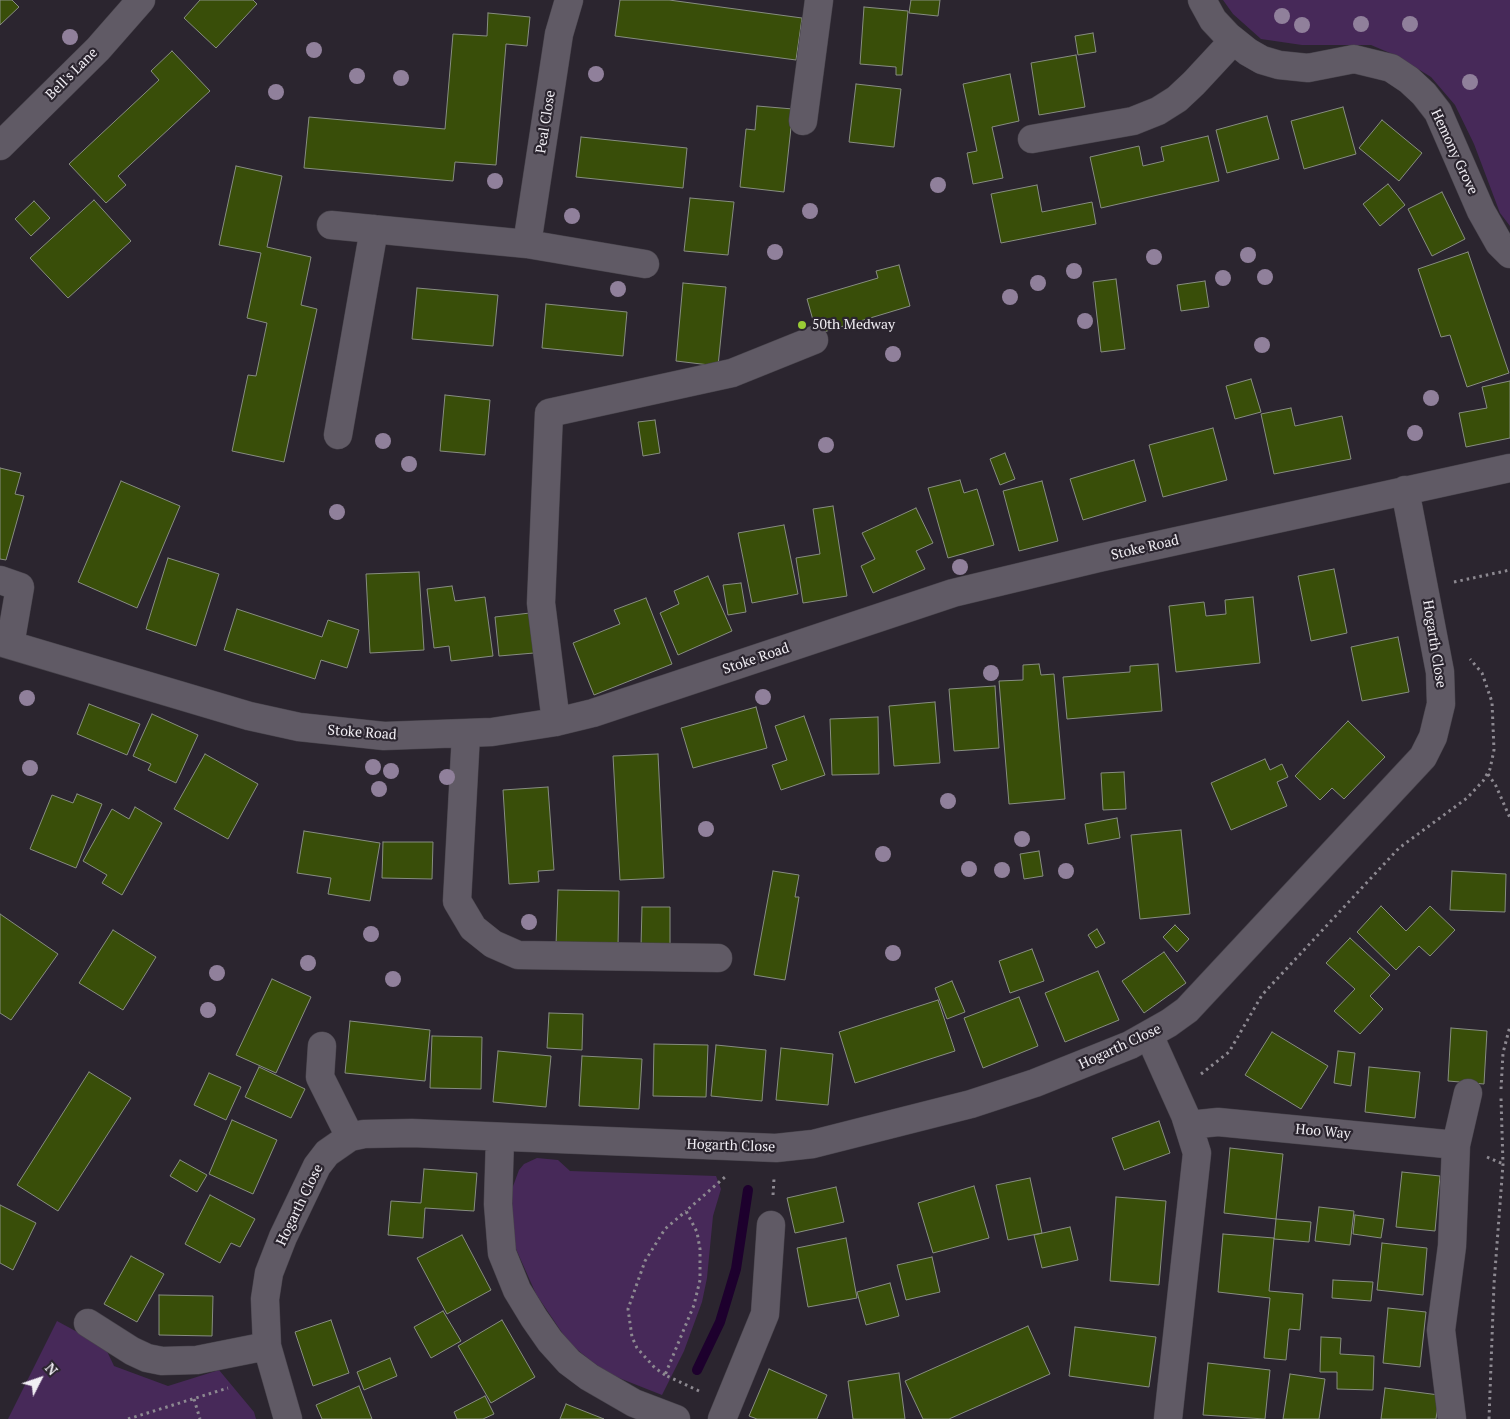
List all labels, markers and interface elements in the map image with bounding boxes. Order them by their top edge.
street label: Bell's Lane [43,45,101,103]
street label: Peal Close [533,89,559,155]
street label: Hemony Grove [1427,107,1481,197]
place label: 50th Medway [812,317,895,333]
marker: 50th Medway [796,319,808,331]
street label: Stoke Road [1109,532,1181,564]
street label: Hogarth Close [1419,599,1449,689]
street label: Stoke Road [721,640,791,678]
street label: Stoke Road [327,722,397,744]
street label: Hogarth Close [1076,1021,1164,1073]
street label: Hoo Way [1295,1121,1351,1143]
street label: Hogarth Close [686,1136,776,1156]
street label: Hogarth Close [273,1161,327,1249]
north arrow [15,1354,65,1404]
text: N [41,1359,62,1379]

